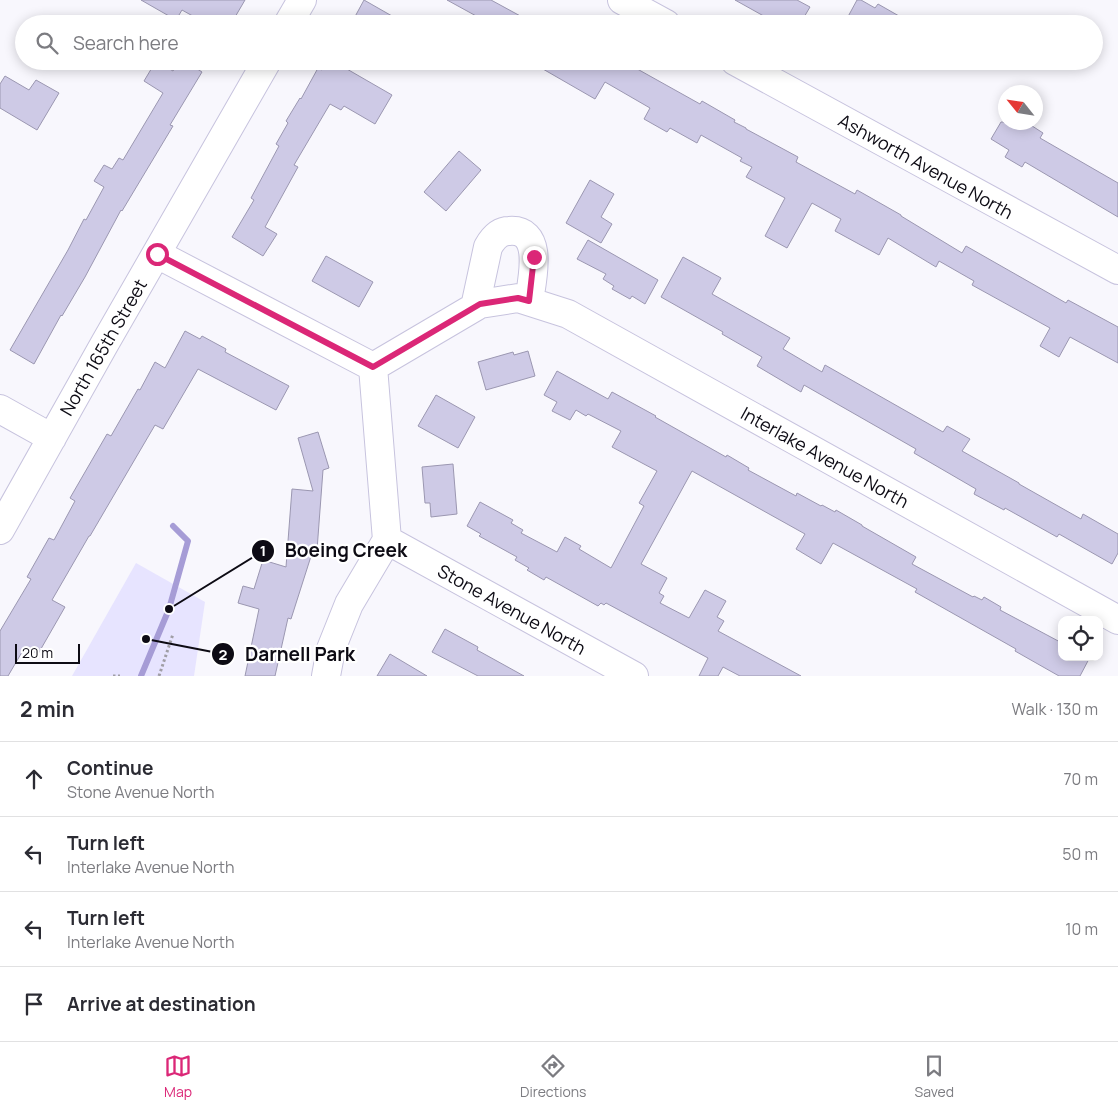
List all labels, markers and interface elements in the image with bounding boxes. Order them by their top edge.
search box [15,15,1103,70]
icon: search [33,29,61,57]
text: Search here [73,30,179,56]
north arrow [998,85,1043,130]
street label: Ashworth Avenue North [834,108,1018,224]
route start [146,243,169,266]
route end [523,246,546,269]
street label: North 165th Street [54,274,152,420]
street label: Interlake Avenue North [737,401,913,513]
callout: Boeing Creek [250,534,418,568]
text: Boeing Creek [285,537,408,563]
text: 1 [260,540,266,561]
street label: Stone Avenue North [434,558,590,660]
map controls [1058,616,1103,661]
button: locate [1058,616,1103,661]
callout: Darnell Park [210,637,365,671]
scale bar [15,641,80,664]
text: Darnell Park [245,641,356,667]
text: 20 m [22,643,53,662]
text: 2 [219,644,228,665]
text: 2 min [20,695,75,723]
text: Walk · 130 m [1012,698,1098,720]
text: Continue [67,755,153,781]
icon: ahead [20,765,48,793]
text: 70 m [1063,768,1098,790]
text: Stone Avenue North [67,781,215,803]
text: Turn left [67,830,145,856]
icon: left [20,840,48,868]
text: 50 m [1062,843,1098,865]
text: Interlake Avenue North [67,856,234,878]
text: Turn left [67,905,145,931]
icon: left [20,915,48,943]
text: 10 m [1065,918,1098,940]
text: Interlake Avenue North [67,931,234,953]
icon: arrive [20,990,48,1018]
text: Arrive at destination [67,991,256,1017]
tab: Map [164,1052,192,1101]
tab: Directions [520,1052,586,1101]
tab: Saved [915,1052,954,1101]

